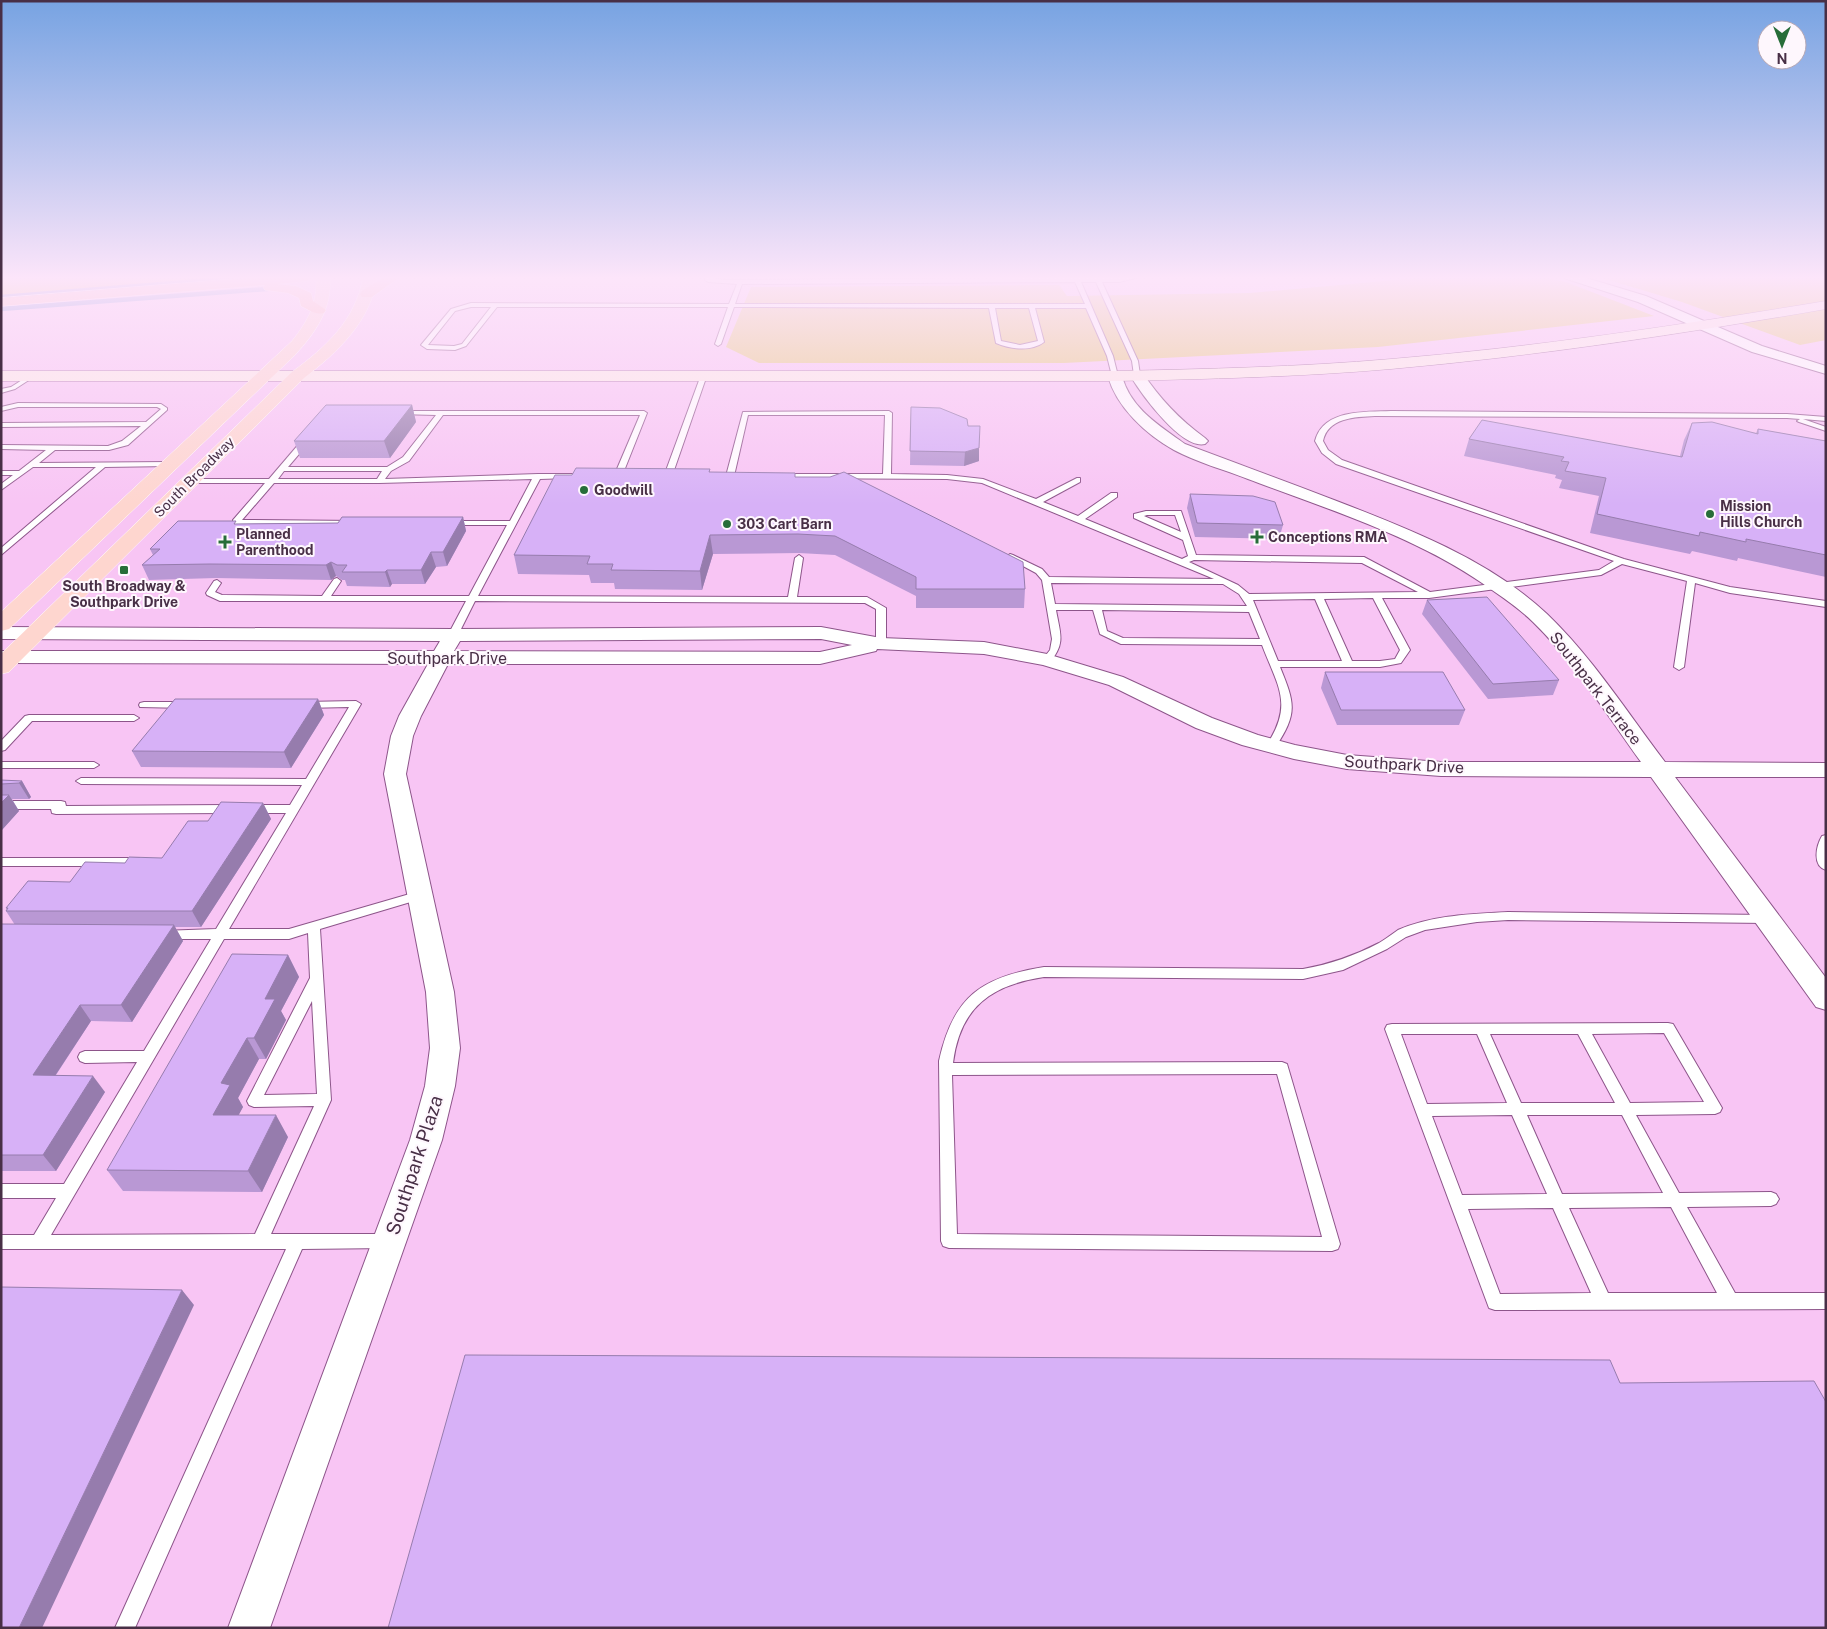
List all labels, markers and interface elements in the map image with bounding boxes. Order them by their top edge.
north arrow [1757,20,1807,70]
text: N [1777,50,1787,66]
street label: South Broadway [151,433,238,520]
place label: Goodwill [594,482,653,498]
marker: Goodwill [578,484,590,496]
place label: Mission Hills Church [1720,498,1802,530]
marker: Mission Hills Church [1704,508,1716,520]
place label: 303 Cart Barn [737,516,832,532]
marker: 303 Cart Barn [721,518,733,530]
place label: Planned Parenthood [236,526,314,558]
place label: Conceptions RMA [1268,529,1387,545]
marker: Conceptions RMA [1250,530,1264,544]
marker: Planned Parenthood [218,535,232,549]
marker: South Broadway & Southpark Drive [118,564,130,576]
place label: South Broadway & Southpark Drive [62,578,186,610]
street label: Southpark Terrace [1546,628,1646,749]
street label: Southpark Drive [387,649,507,668]
street label: Southpark Drive [1343,752,1464,777]
street label: Southpark Plaza [381,1093,447,1237]

